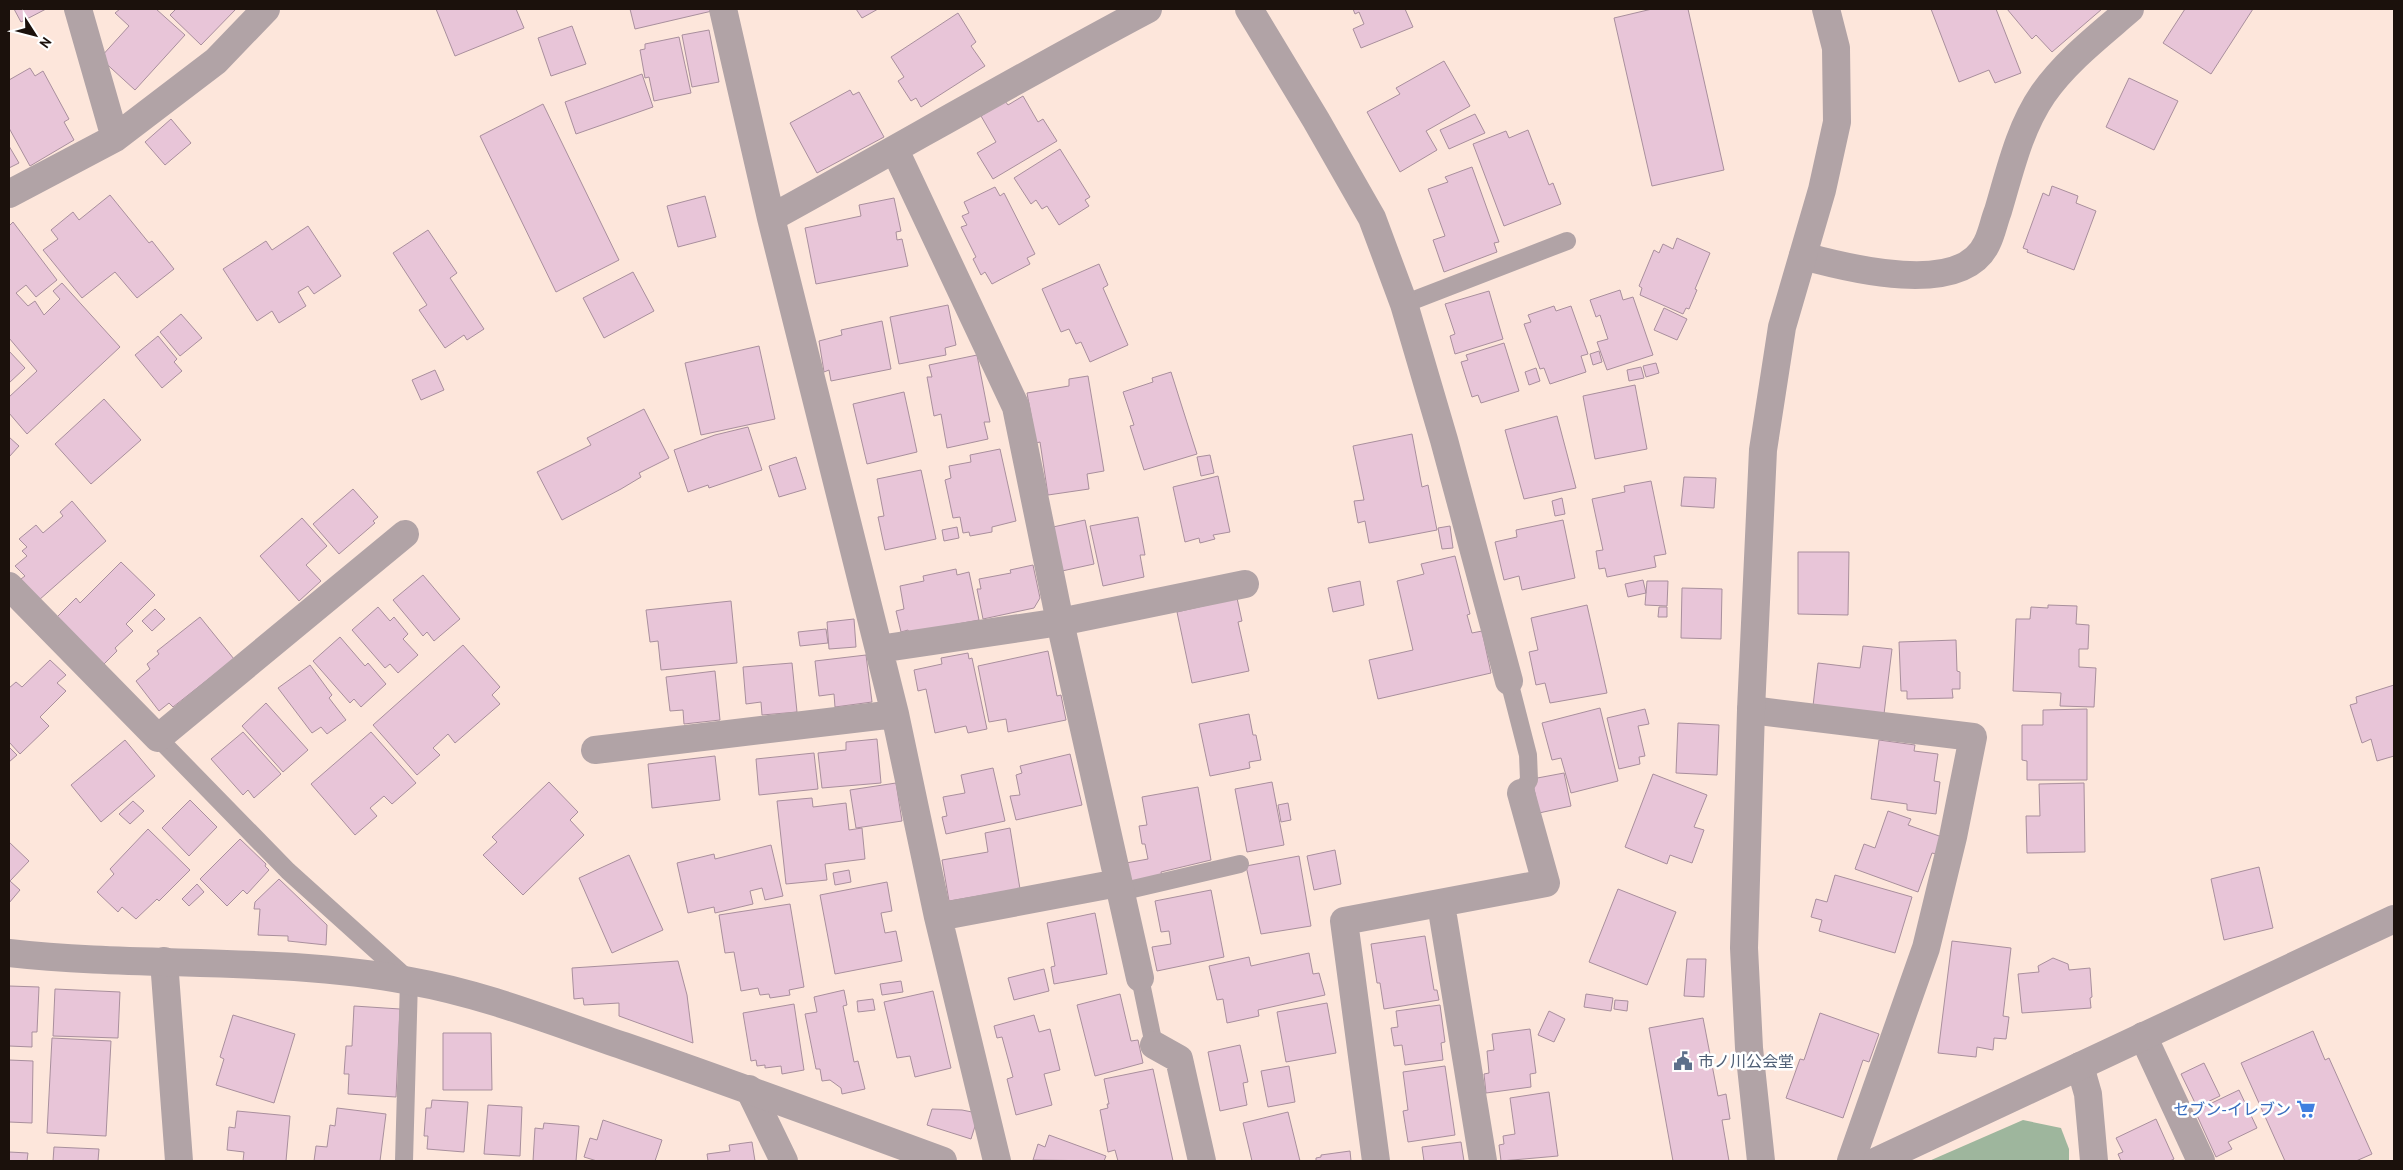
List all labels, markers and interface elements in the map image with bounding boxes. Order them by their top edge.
north arrow [10,10,60,60]
text: N [36,34,56,52]
public building icon: 市ノ川公会堂 [1672,1050,1694,1072]
place label: 市ノ川公会堂 [1698,1051,1794,1071]
supermarket icon: セブン-イレブン [2295,1098,2317,1120]
place label: セブン-イレブン [2173,1099,2291,1119]

